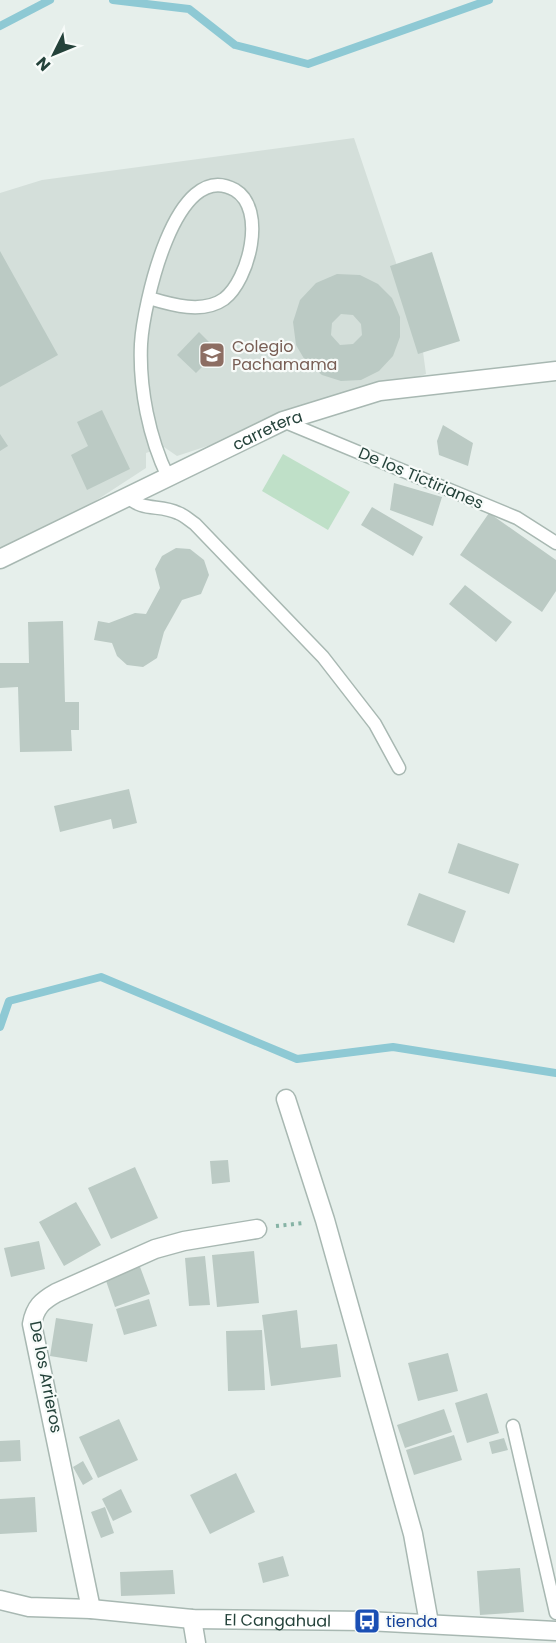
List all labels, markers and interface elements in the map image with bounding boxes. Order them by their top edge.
north arrow [24,24,84,84]
text: N [31,52,56,76]
place label: Colegio Pachamama [232,335,337,376]
school or university icon: Colegio Pachamama [197,340,227,370]
street label: carretera [228,404,305,456]
street label: De los Tictirianes [355,441,487,515]
street label: De los Arrieros [24,1319,68,1435]
bus stop icon: tienda [352,1606,382,1636]
street label: El Cangahual [224,1608,331,1632]
place label: tienda [386,1610,438,1633]

